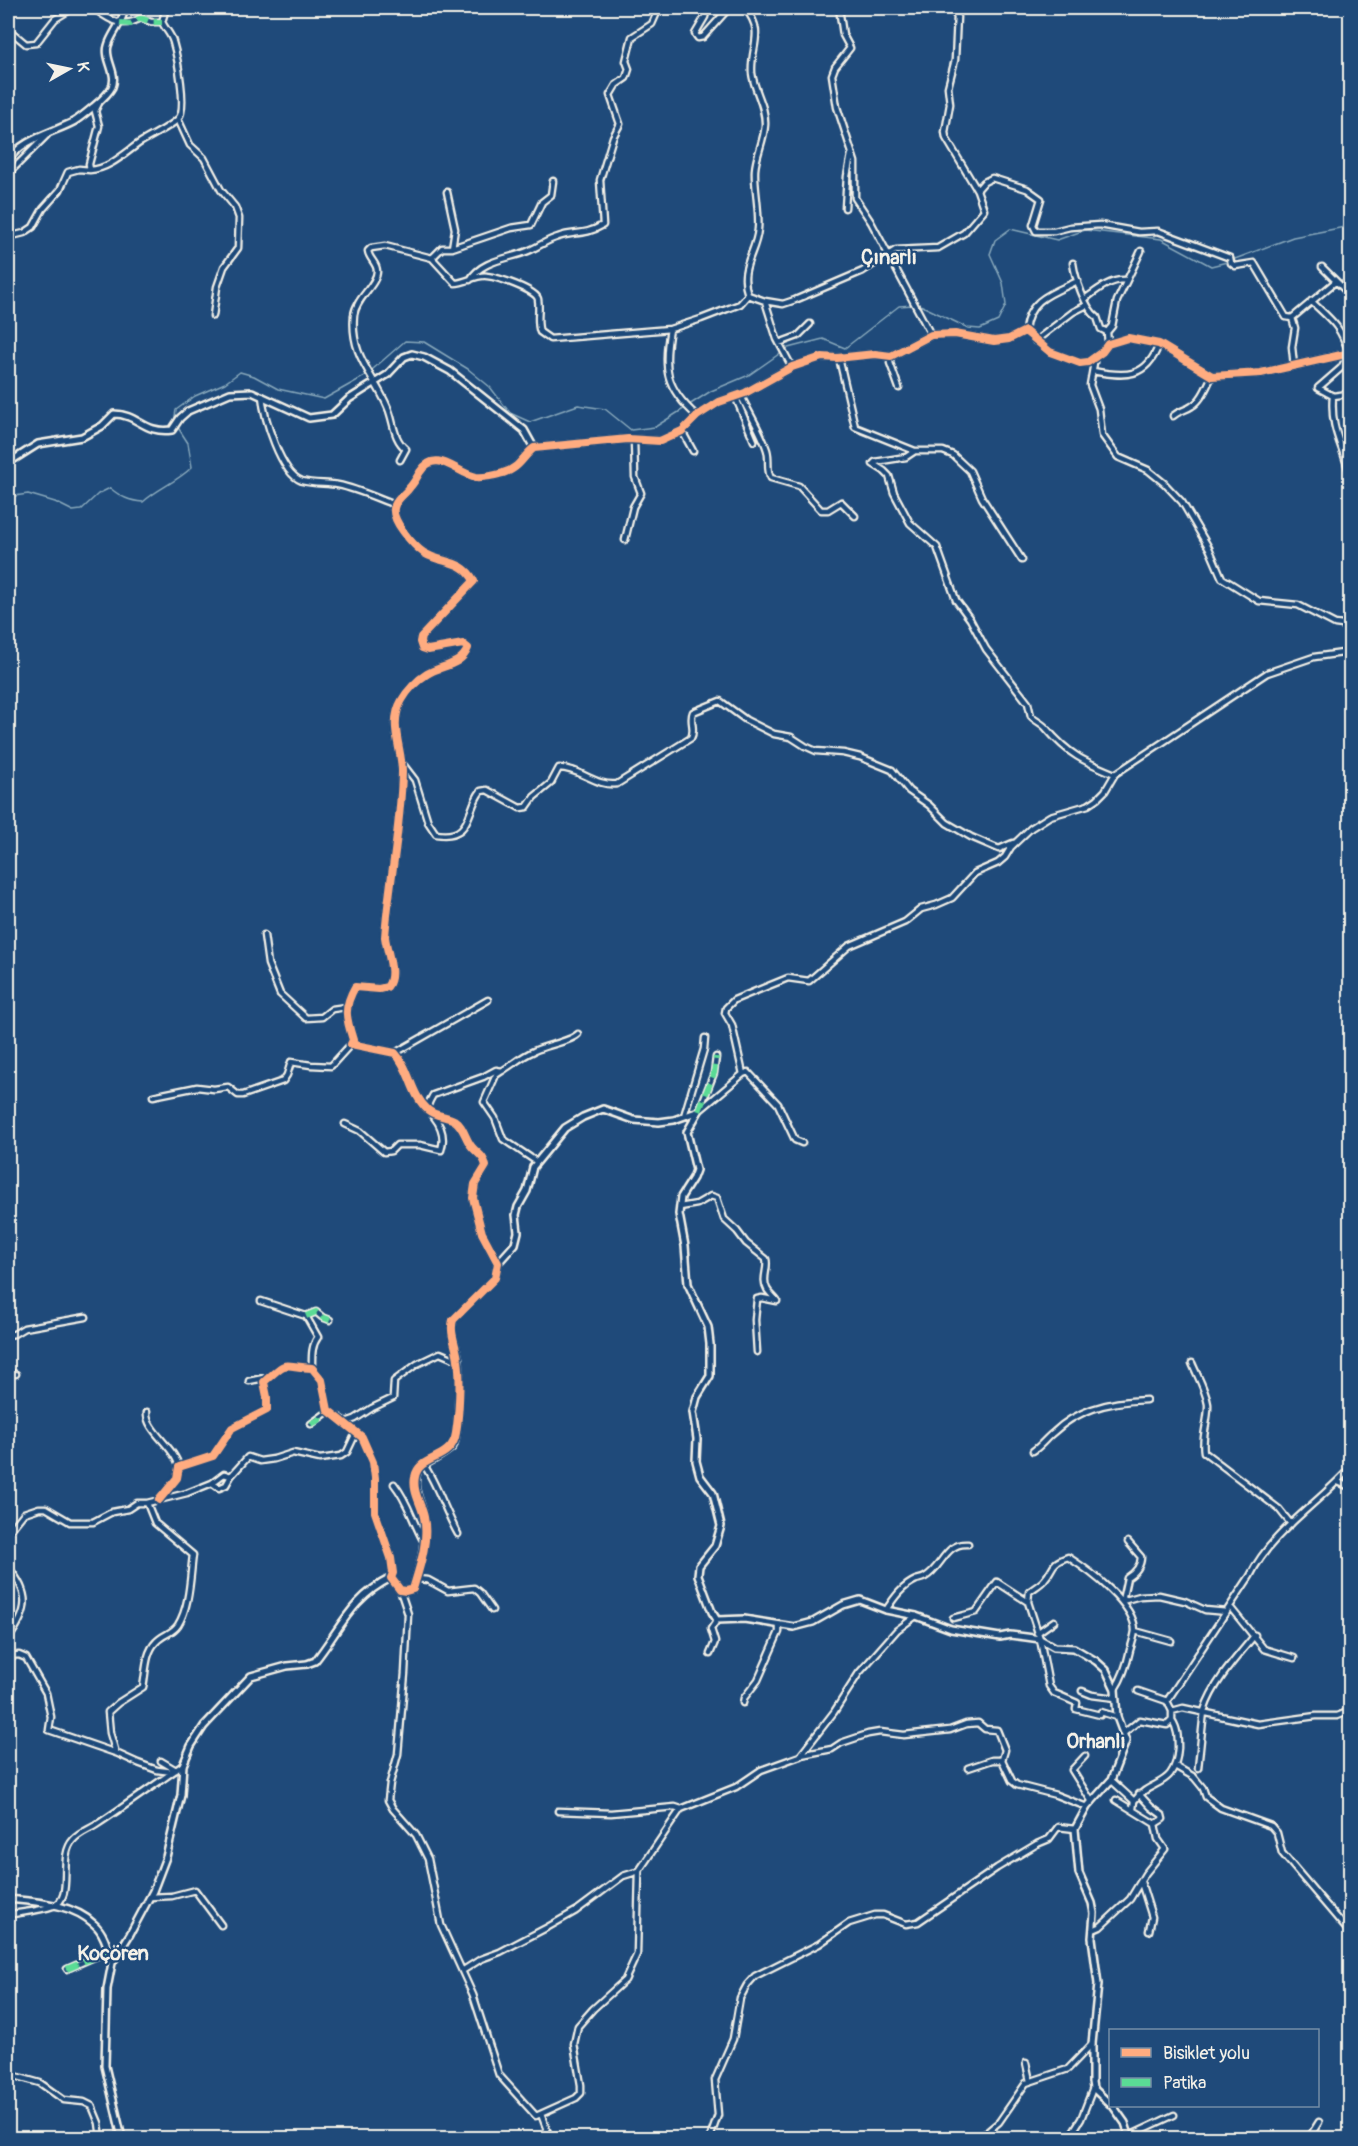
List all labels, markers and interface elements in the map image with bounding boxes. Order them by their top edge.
north arrow [39,39,99,99]
text: K [72,60,94,73]
district label: Çınarlı [861,245,917,270]
district label: Orhanlı [1066,1729,1126,1754]
district label: Koçören [77,1941,149,1966]
legend [1109,2029,1319,2107]
text: Bisiklet yolu [1163,2042,1250,2065]
text: Patika [1163,2072,1206,2095]

